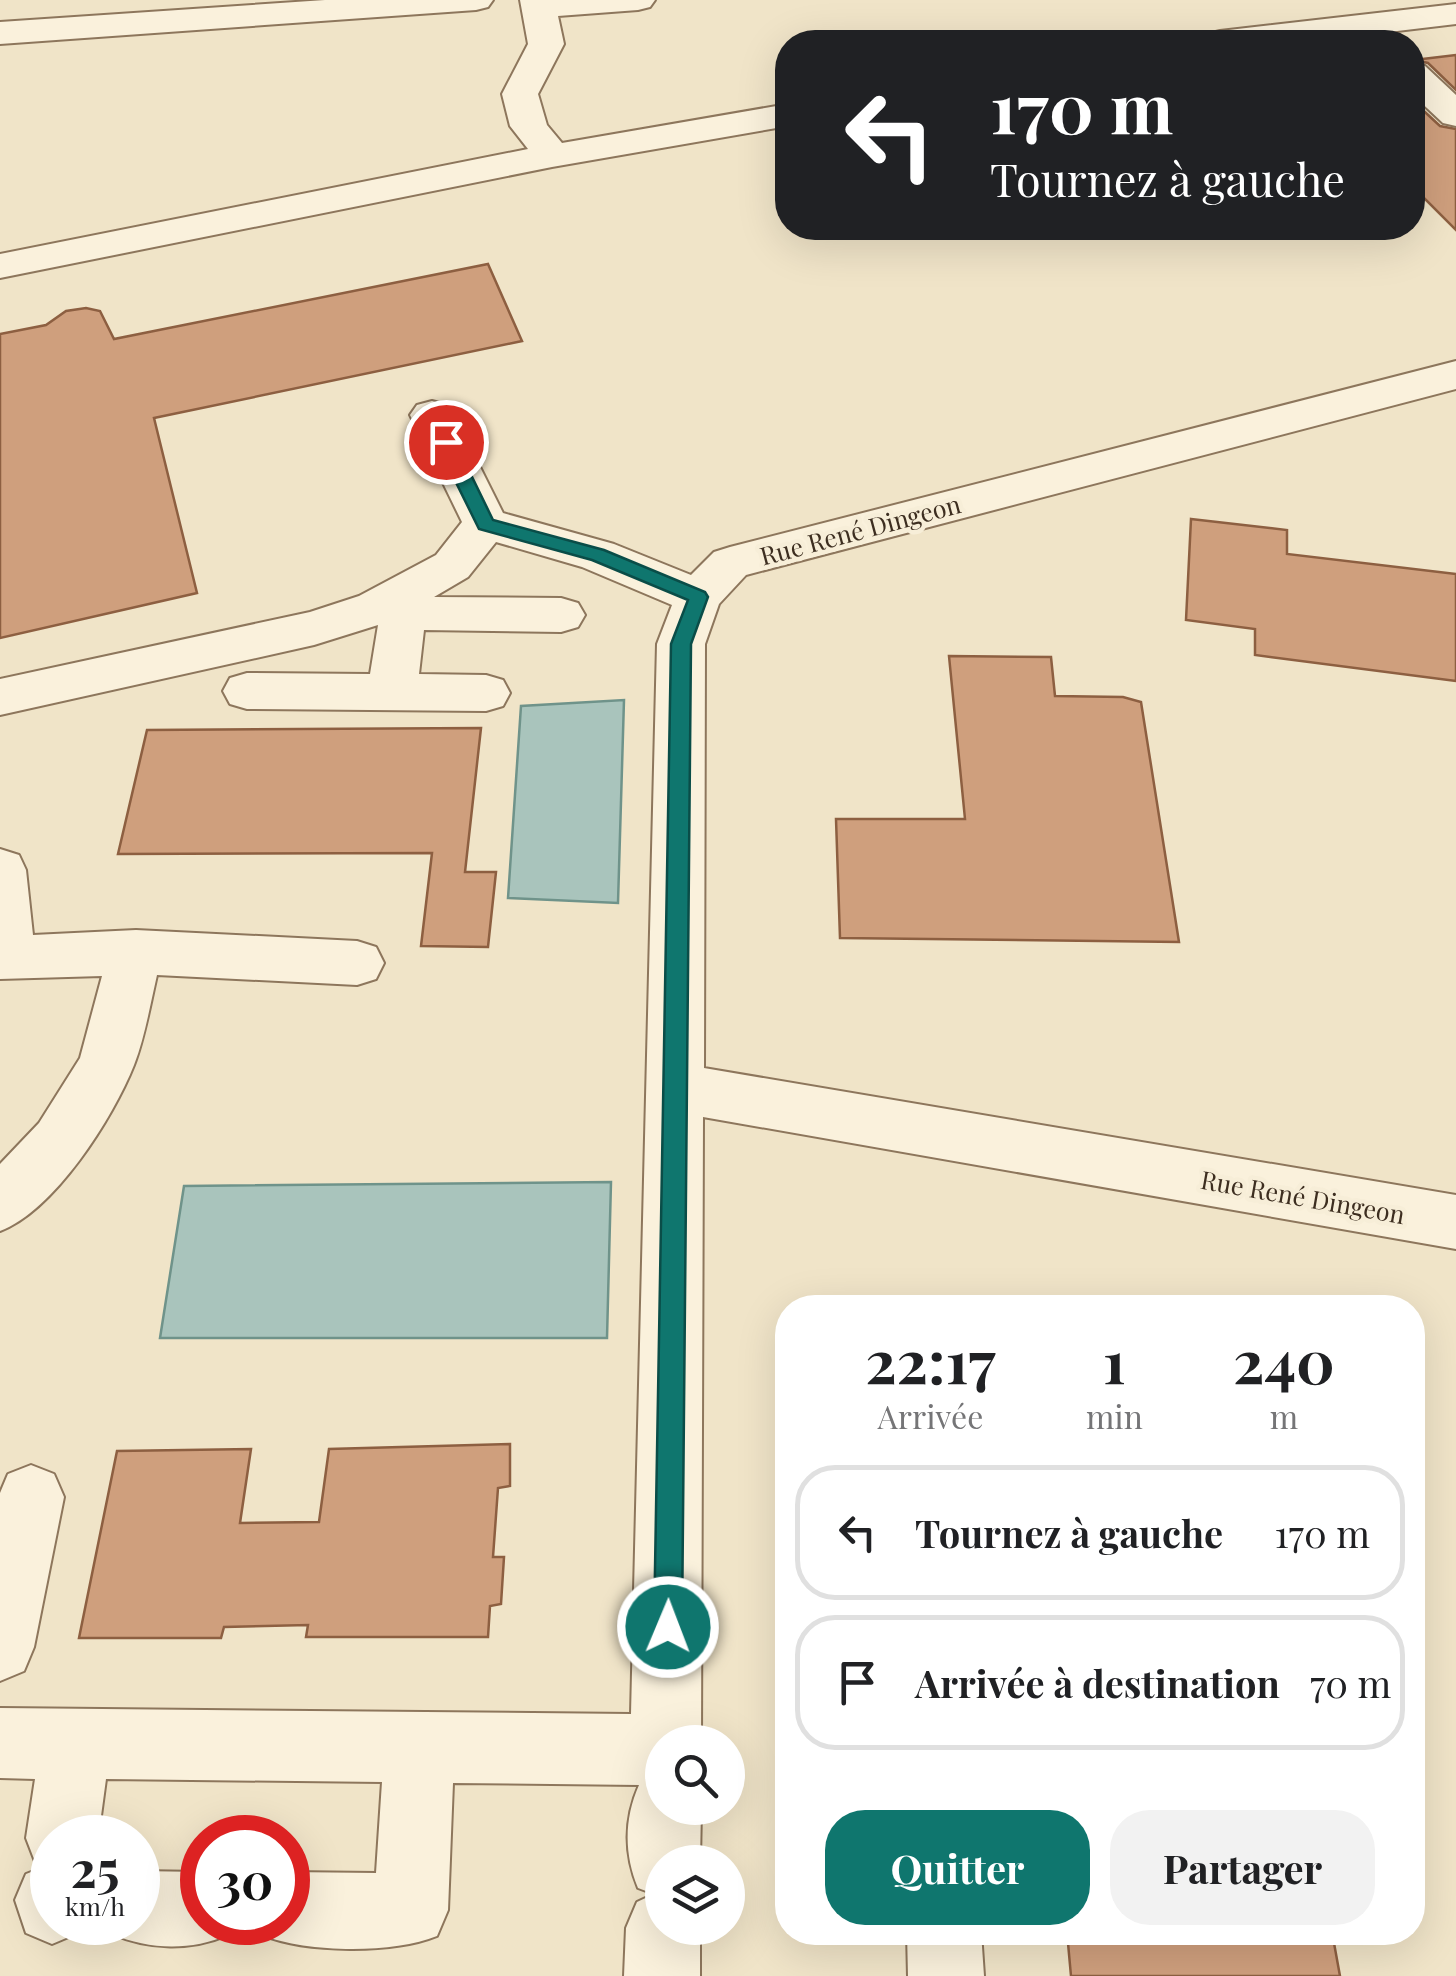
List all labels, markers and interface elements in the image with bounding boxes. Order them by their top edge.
text: 170 m [990,58,1173,152]
icon: left [825,70,955,200]
text: Tournez à gauche [990,148,1345,208]
pin [404,400,489,485]
icon: arrive [419,415,474,470]
street label: Rue René Dingeon [756,486,964,572]
street label: Rue René Dingeon [1198,1162,1408,1230]
text: 22:17 [865,1319,996,1399]
text: 1 [1103,1319,1126,1399]
text: 240 [1233,1319,1335,1399]
text: Arrivée [878,1394,983,1437]
text: min [1086,1394,1143,1437]
text: m [1270,1394,1298,1437]
icon: left [830,1505,885,1560]
text: Tournez à gauche [915,1507,1223,1558]
text: 170 m [1275,1507,1370,1558]
position arrow [616,1575,720,1679]
icon: arrive [830,1655,885,1710]
text: Arrivée à destination [915,1657,1280,1708]
text: 70 m [1310,1657,1391,1708]
map controls [645,1725,745,1945]
button: search [645,1725,745,1825]
button: Quitter [825,1810,1090,1925]
button: Partager [1110,1810,1375,1925]
speed limit sign: 30 [180,1815,310,1945]
text: 25 [70,1834,120,1901]
button: layers [645,1845,745,1945]
text: km/h [65,1889,125,1922]

